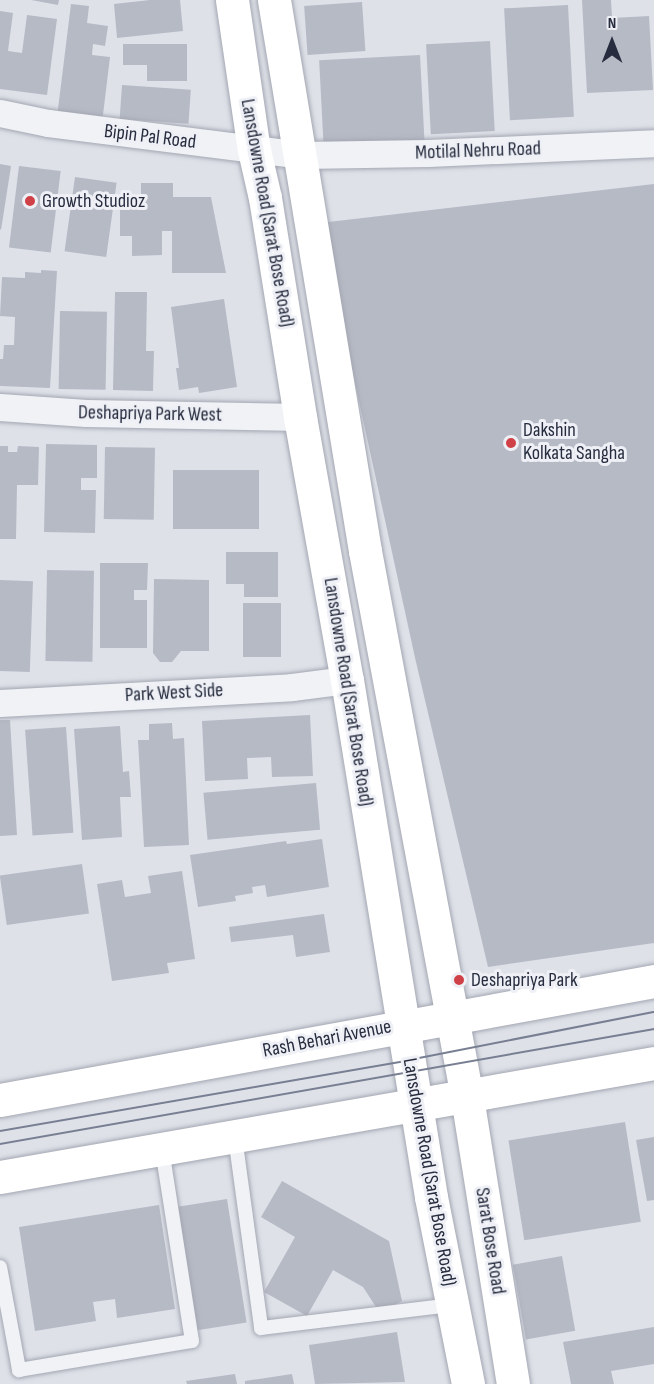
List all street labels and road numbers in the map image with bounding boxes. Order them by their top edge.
street label: Lansdowne Road (Sarat Bose Road) [235,97,299,329]
street label: Bipin Pal Road [103,119,197,155]
street label: Motilal Nehru Road [415,137,541,165]
street label: Deshapriya Park West [78,401,222,427]
street label: Lansdowne Road (Sarat Bose Road) [318,576,378,808]
street label: Park West Side [124,678,224,708]
street label: Rash Behari Avenue [261,1015,393,1063]
street label: Lansdowne Road (Sarat Bose Road) [397,1056,461,1288]
street label: Sarat Bose Road [470,1186,510,1296]

